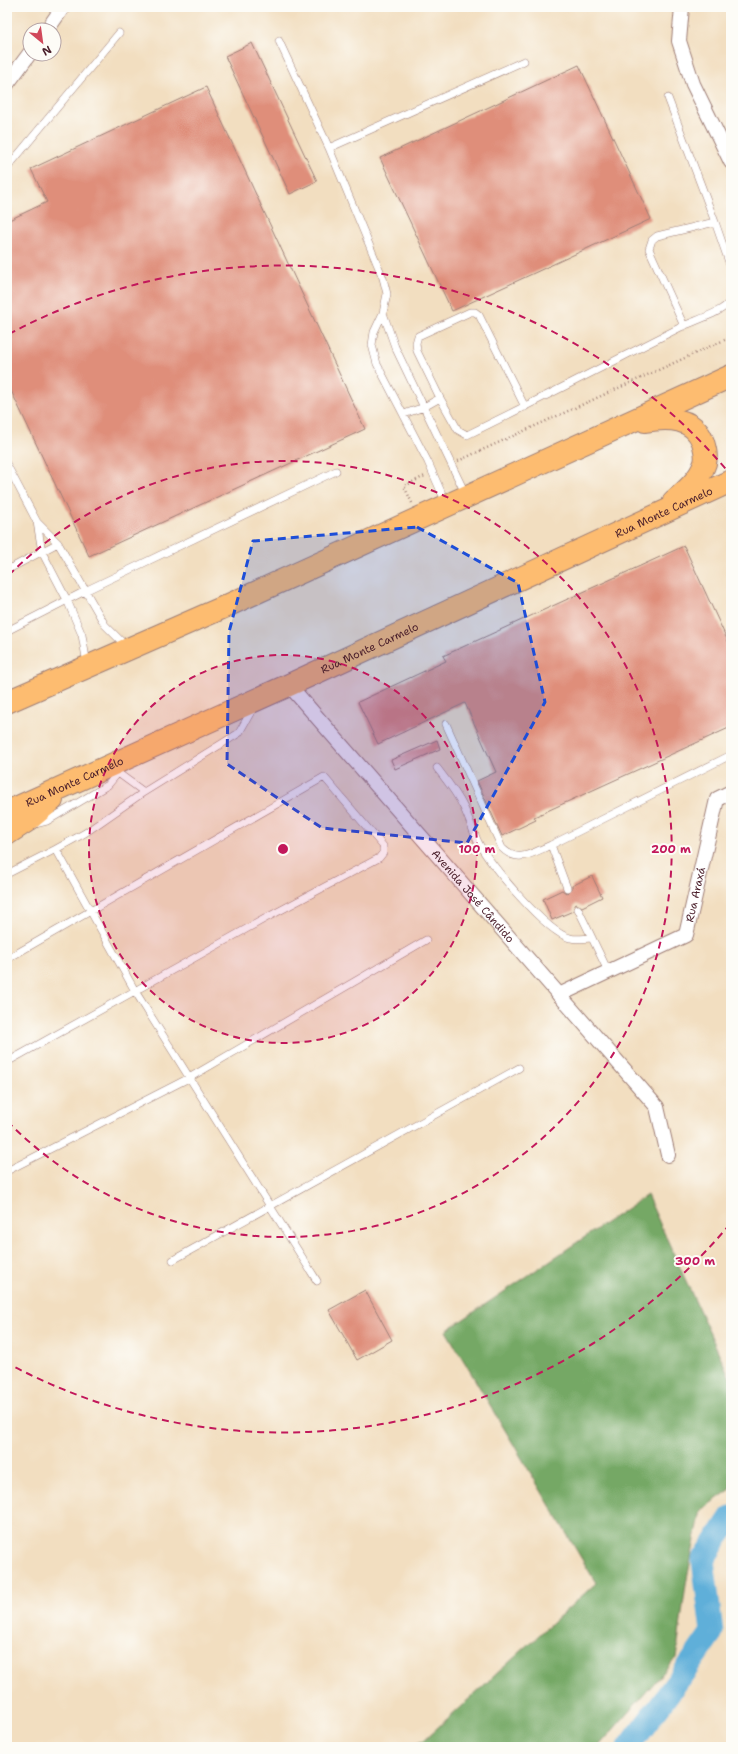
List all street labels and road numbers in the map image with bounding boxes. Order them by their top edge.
street label: Rua Monte Carmelo [612,483,715,541]
street label: Rua Monte Carmelo [318,619,421,677]
street label: Rua Monte Carmelo [23,753,126,810]
street label: Avenida José Cândido [428,846,518,946]
street label: Rua Araxá [682,865,709,923]

